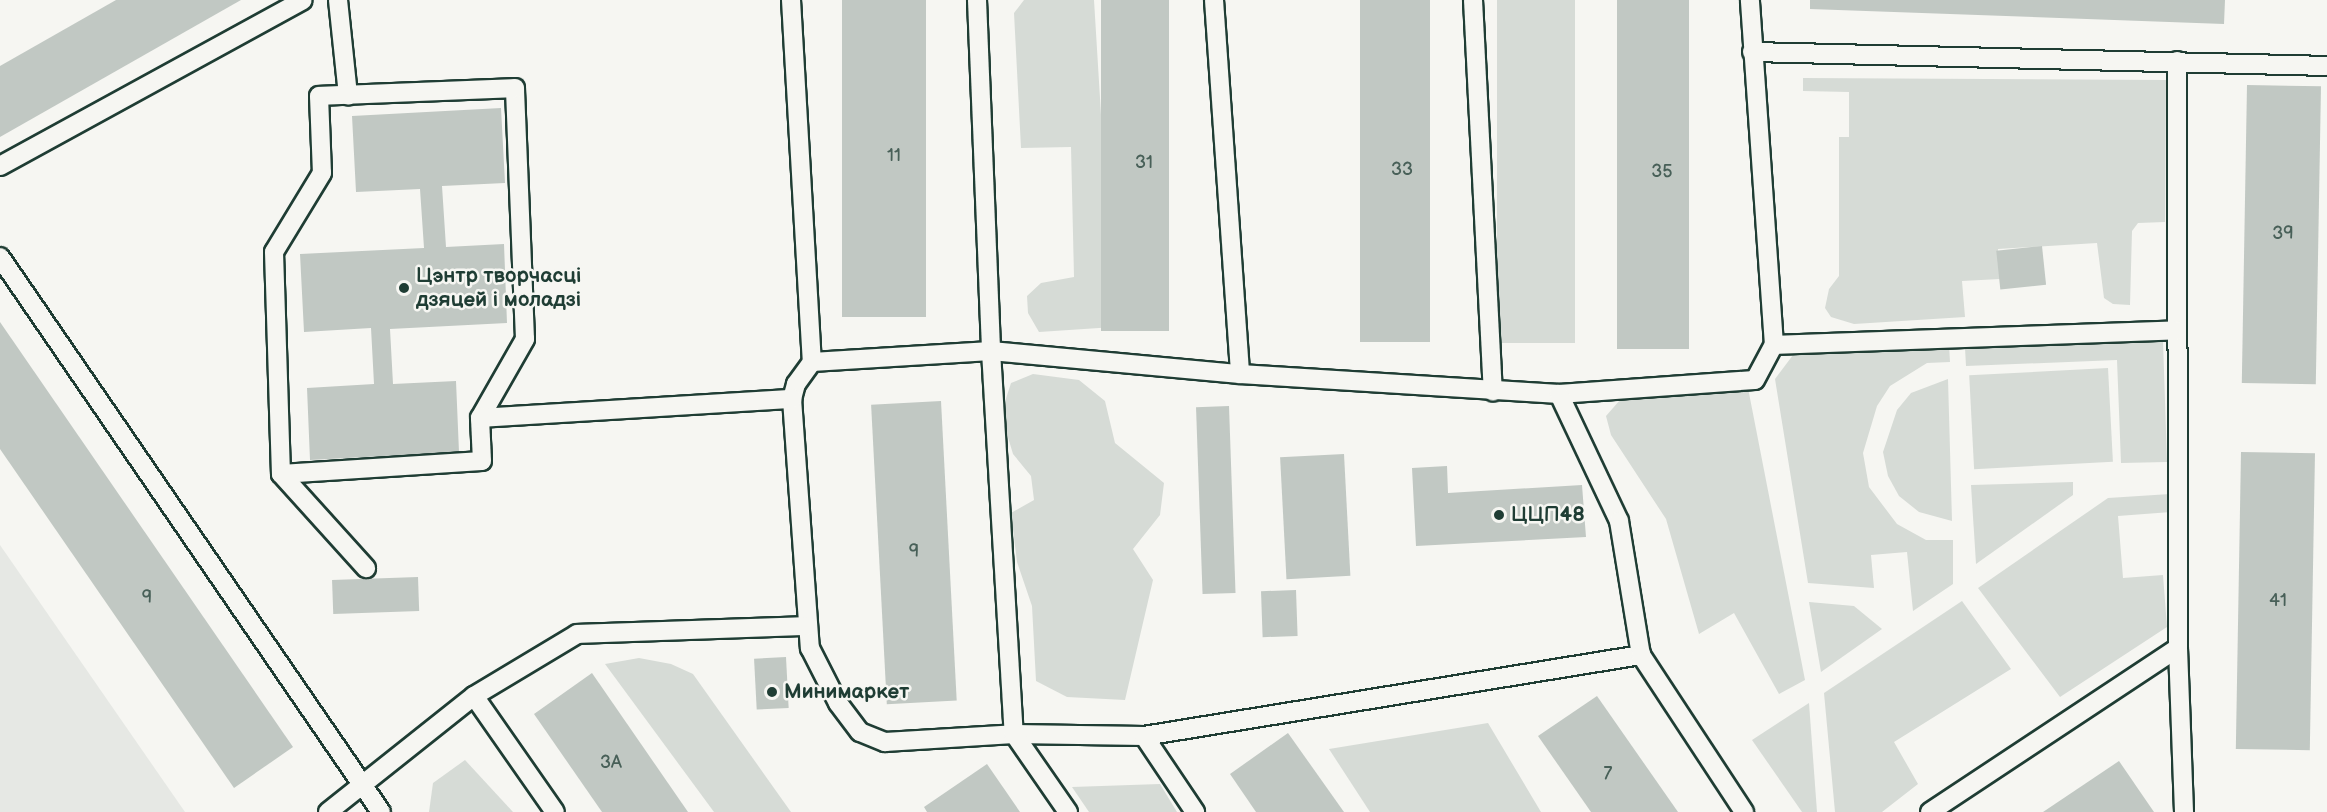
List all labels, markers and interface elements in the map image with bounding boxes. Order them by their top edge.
house number: 11 [887,145,901,167]
house number: 31 [1135,152,1153,174]
house number: 33 [1391,159,1413,181]
house number: 35 [1651,161,1673,183]
house number: 39 [2272,223,2294,245]
place label: Цэнтр творчасці дзяцей і моладзі [416,263,581,313]
marker: Цэнтр творчасці дзяцей і моладзі [397,281,411,295]
place label: ЦЦП48 [1511,502,1585,528]
marker: ЦЦП48 [1492,508,1506,522]
house number: 9 [909,541,919,563]
house number: 9 [142,587,152,609]
house number: 41 [2269,590,2287,612]
place label: Минимаркет [784,679,909,705]
marker: Минимаркет [765,685,779,699]
house number: 3А [600,752,622,774]
house number: 7 [1604,763,1612,785]

